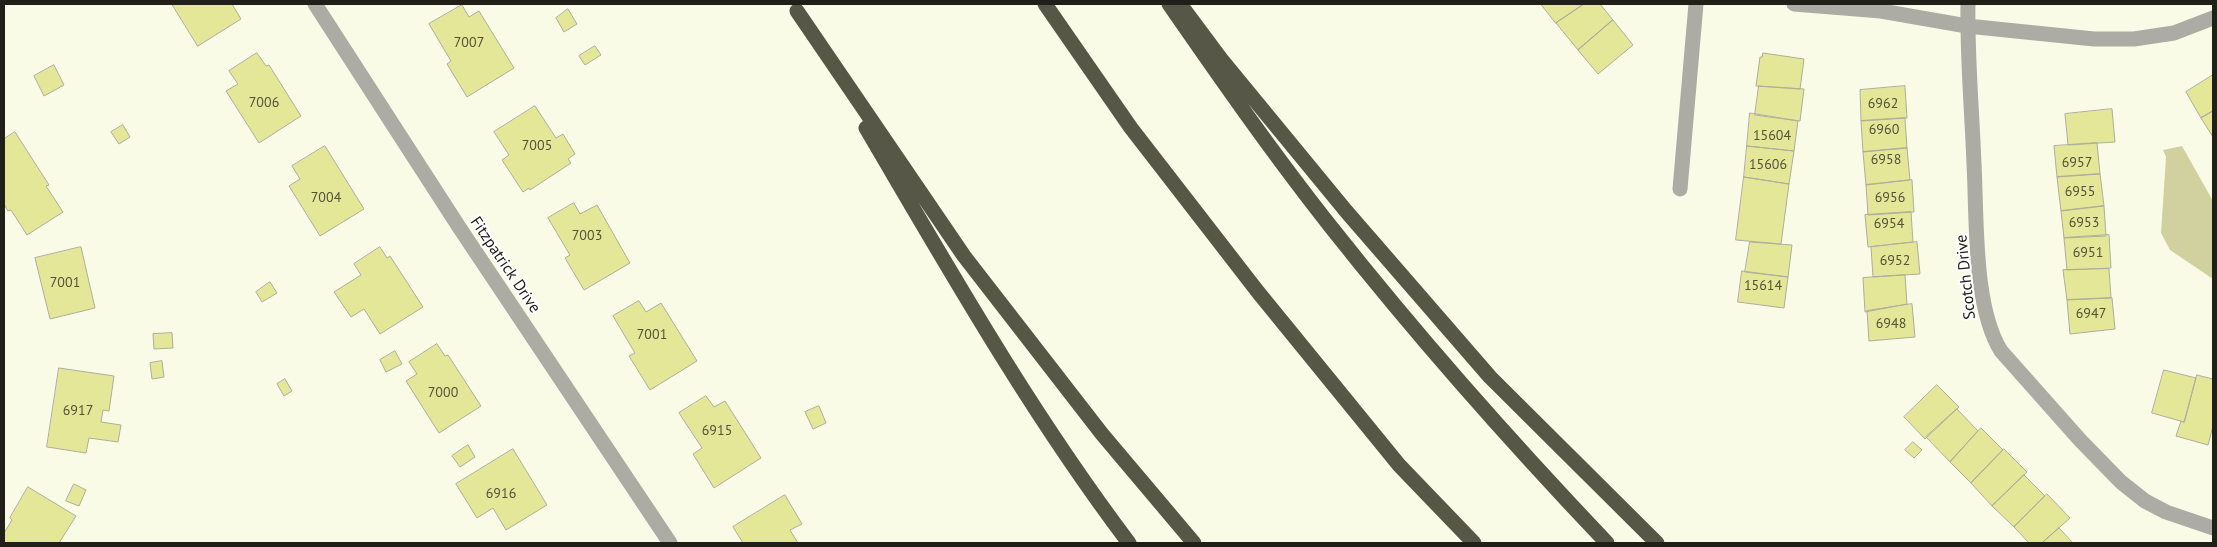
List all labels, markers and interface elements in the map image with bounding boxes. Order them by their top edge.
house number: 7007 [454,35,484,51]
house number: 7006 [249,95,279,111]
house number: 6962 [1868,96,1898,112]
house number: 6960 [1869,122,1899,138]
house number: 15604 [1753,128,1791,144]
house number: 7005 [522,138,552,154]
house number: 6958 [1871,152,1901,168]
house number: 6957 [2062,155,2092,171]
house number: 15606 [1749,157,1787,173]
house number: 6955 [2065,184,2095,200]
house number: 7004 [311,190,341,206]
house number: 6956 [1875,190,1905,206]
street label: Fitzpatrick Drive [466,213,544,317]
house number: 6953 [2069,215,2099,231]
house number: 6954 [1874,216,1904,232]
house number: 7003 [572,228,602,244]
street label: Scotch Drive [1952,234,1980,320]
house number: 6951 [2073,245,2103,261]
house number: 6952 [1880,253,1910,269]
house number: 7001 [50,275,80,291]
house number: 15614 [1744,278,1782,294]
house number: 6947 [2076,306,2106,322]
house number: 6948 [1876,316,1906,332]
house number: 7001 [637,327,667,343]
house number: 7000 [428,385,458,401]
house number: 6917 [63,403,93,419]
house number: 6915 [702,423,732,439]
house number: 6916 [486,486,516,502]

